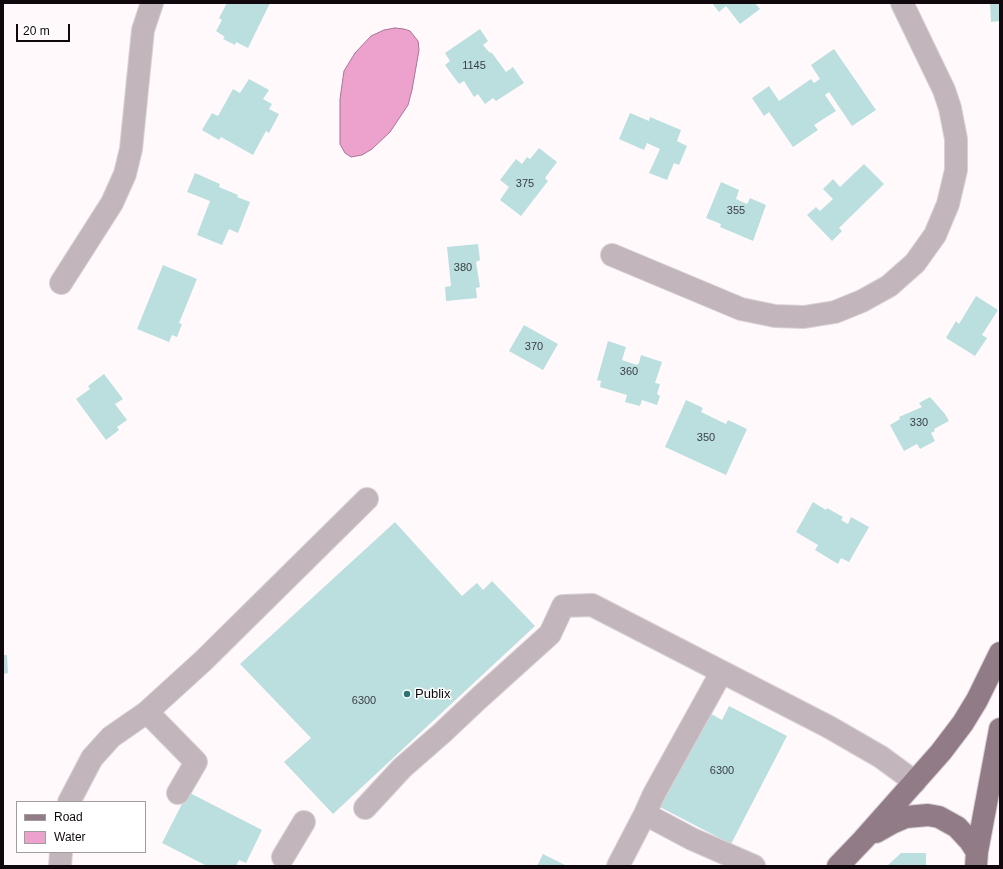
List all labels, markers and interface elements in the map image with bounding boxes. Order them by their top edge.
scale bar [18,16,72,42]
text: 20 m [23,24,50,38]
house number: 1145 [462,59,486,73]
house number: 375 [516,177,534,191]
house number: 355 [727,204,745,218]
house number: 380 [454,261,472,275]
house number: 370 [525,340,543,354]
house number: 360 [620,365,638,379]
house number: 330 [910,416,928,430]
house number: 350 [697,431,715,445]
place label: Publix [415,686,450,702]
marker: Publix [402,689,412,699]
house number: 6300 [352,694,376,708]
house number: 6300 [710,764,734,778]
legend [16,801,146,853]
text: Road [54,810,83,824]
text: Water [54,830,86,844]

